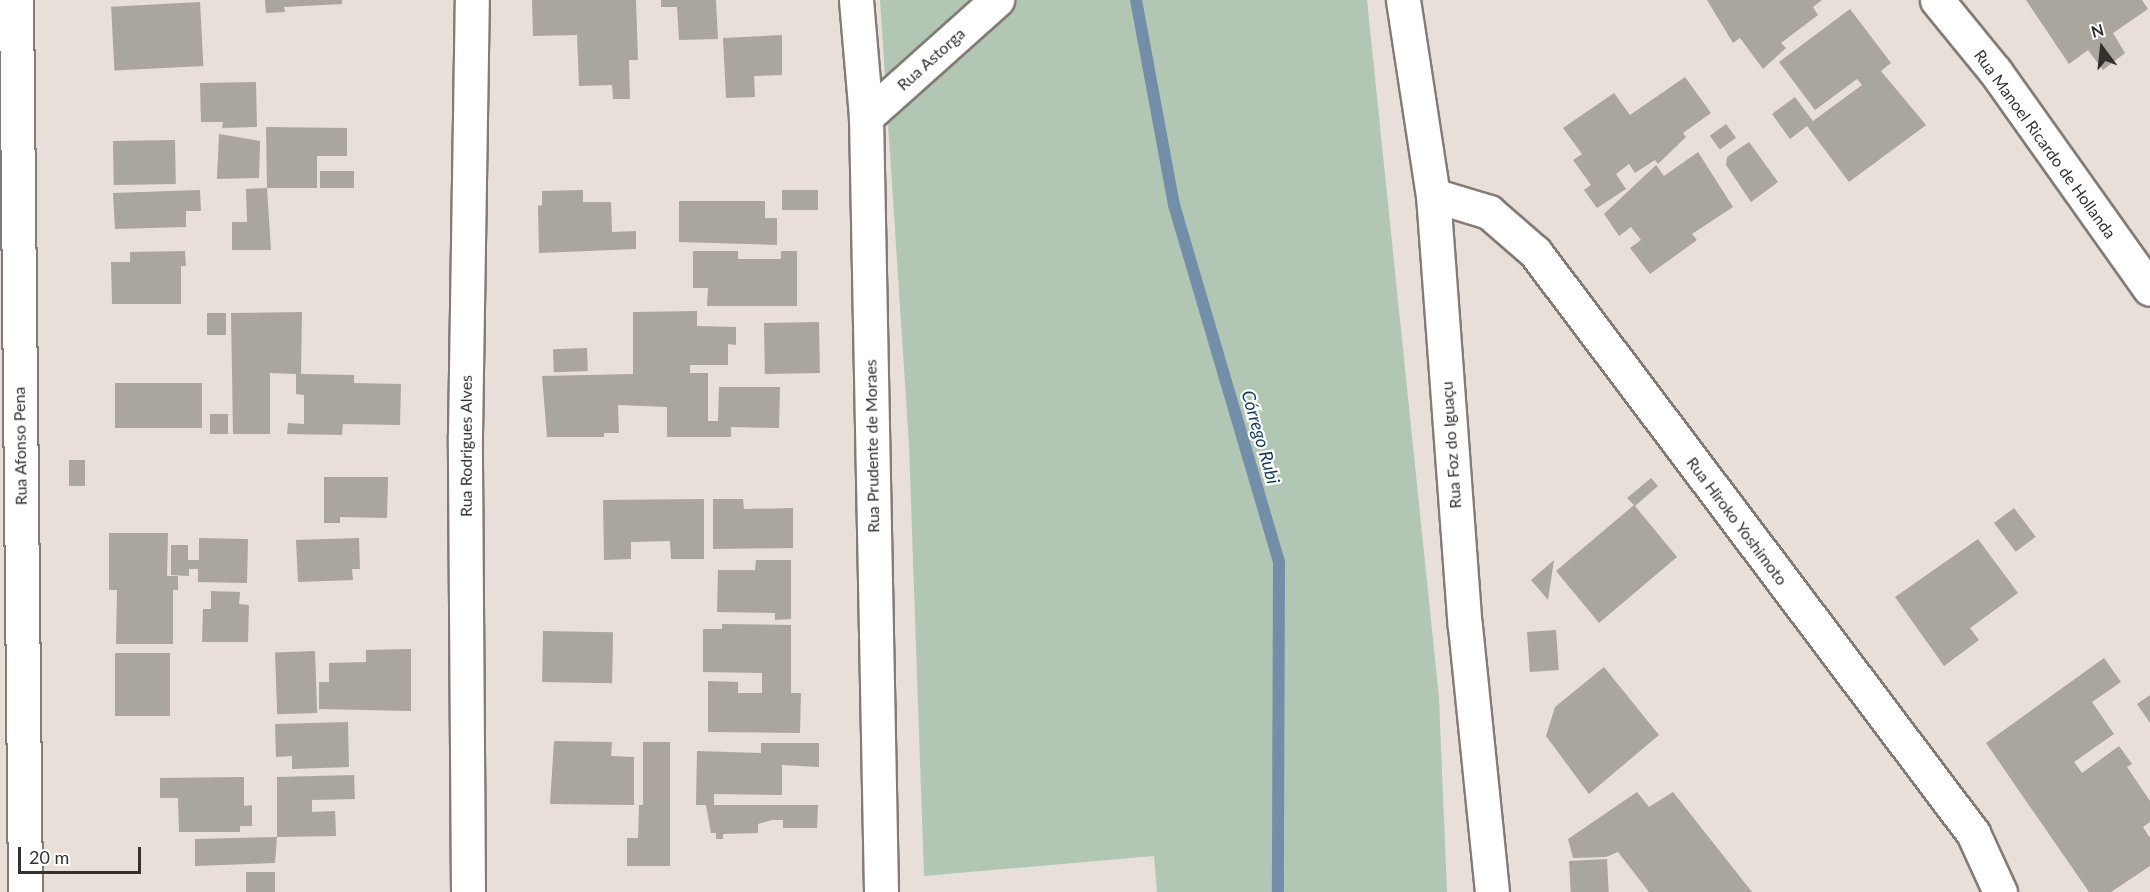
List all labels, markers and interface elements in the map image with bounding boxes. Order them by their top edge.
north arrow [2072,18,2132,78]
text: N [2089,19,2106,41]
street label: Rua Astorga [893,23,969,95]
street label: Rua Manoel Ricardo de Hollanda [1970,46,2120,242]
street label: Rua Prudente de Moraes [861,359,883,533]
street label: Rua Rodrigues Alves [456,375,476,517]
street label: Rua Foz do Iguaçu [1437,381,1465,509]
street label: Rua Afonso Pena [9,386,31,506]
water label: Córrego Rubi [1237,388,1285,486]
street label: Rua Hiroko Yoshimoto [1682,453,1792,589]
scale bar [21,835,144,873]
text: 20 m [29,846,69,868]

